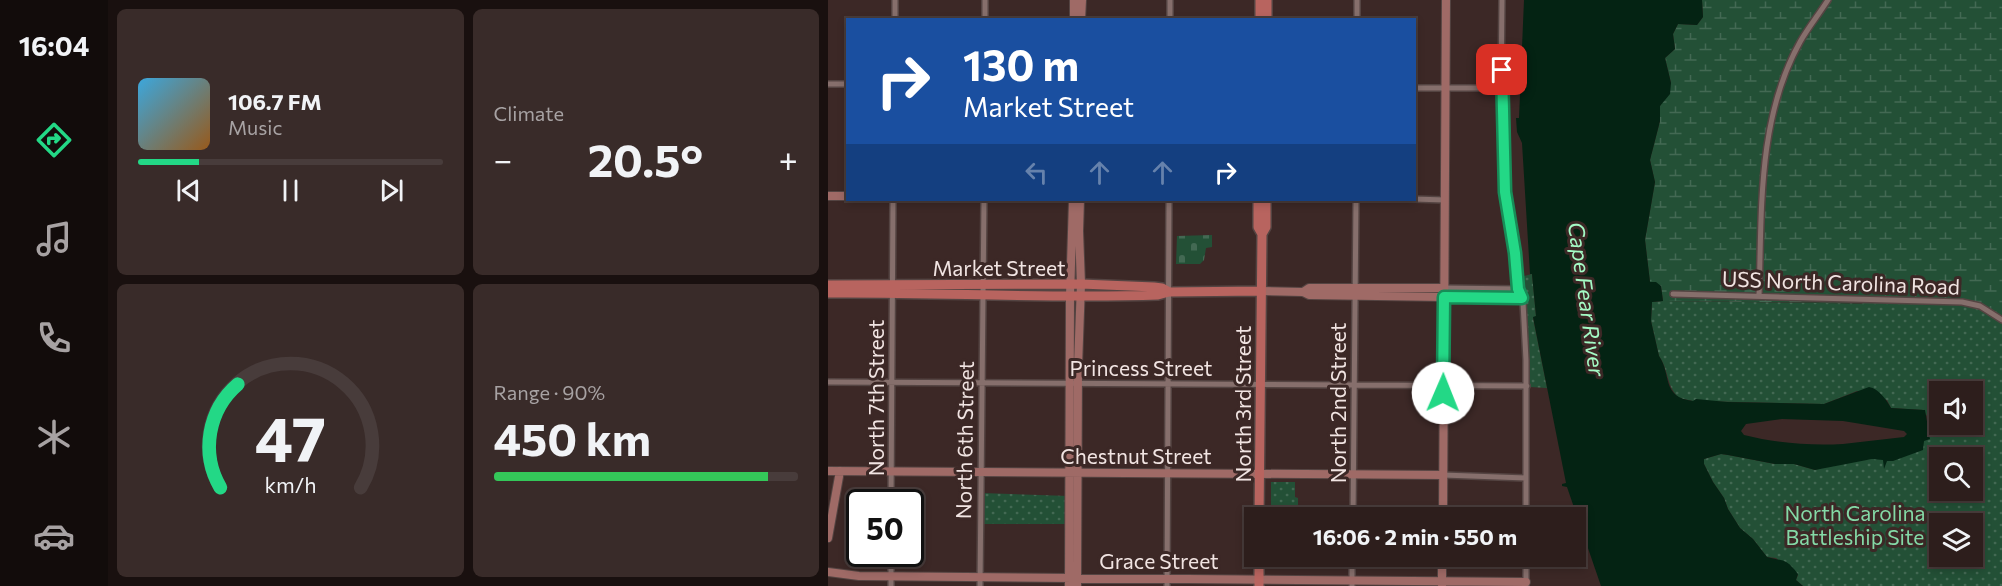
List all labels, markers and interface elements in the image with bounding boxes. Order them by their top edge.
text: 16:04 [19,29,89,62]
text: 130 m [963,38,1079,90]
icon: right [864,42,942,120]
pin [1476,44,1527,95]
icon: arrive [1485,53,1518,86]
text: 106.7 FM [228,88,322,115]
text: Market Street [963,90,1134,123]
text: Climate [494,101,564,125]
text: Music [228,115,282,139]
icon: directions [33,119,75,161]
text: 20.5° [588,131,703,186]
text: − [494,138,512,179]
text: + [779,138,798,179]
icon: left [1020,156,1053,189]
icon: ahead [1083,156,1116,189]
icon: ahead [1146,156,1179,189]
icon: right [1209,156,1242,189]
icon: previous [172,174,205,207]
icon: pause [274,174,307,207]
icon: next [375,174,408,207]
icon: music [33,218,75,260]
water label: Cape Fear River [1563,220,1611,379]
street label: Market Street [932,255,1066,280]
street label: USS North Carolina Road [1722,265,1960,299]
icon: phone [33,317,75,359]
street label: North 7th Street [863,320,888,476]
street label: North 2nd Street [1325,323,1350,483]
street label: North 3rd Street [1230,326,1255,482]
street label: Princess Street [1070,355,1212,380]
street label: North 6th Street [950,361,978,519]
position arrow [1411,361,1475,425]
text: Range · 90% [494,380,605,404]
map controls [1929,381,1983,567]
button: sound [1929,381,1983,435]
text: 47 [255,399,326,475]
text: 450 km [494,410,651,465]
icon: climate [33,416,75,458]
street label: Chestnut Street [1060,443,1212,468]
button: search [1929,447,1983,501]
text: km/h [264,471,316,497]
speed limit sign: 50 [846,489,924,567]
park label: North Carolina Battleship Site [1784,500,1926,549]
button: layers [1929,513,1983,567]
icon: car [33,515,75,557]
text: 16:06 · 2 min · 550 m [1313,523,1517,550]
street label: Grace Street [1099,548,1219,573]

